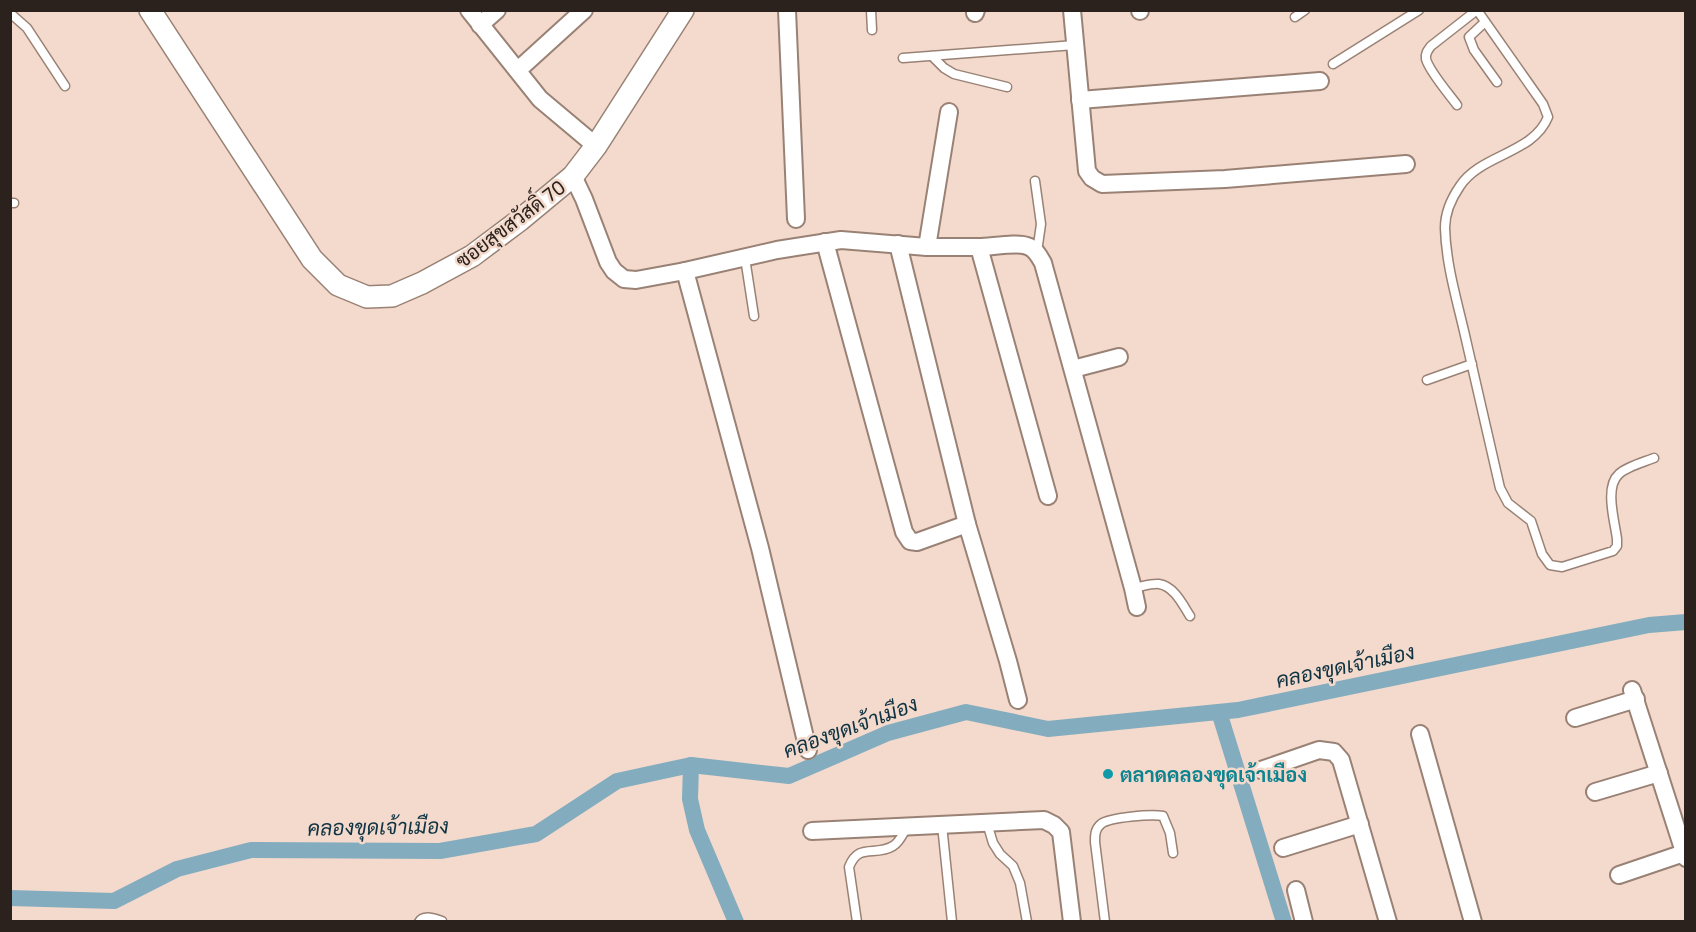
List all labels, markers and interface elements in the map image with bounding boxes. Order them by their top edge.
street label: ซอยสุขสวัสดิ์ 70 [447,170,571,274]
water label: คลองขุดเจ้าเมือง [1273,638,1417,695]
water label: คลองขุดเจ้าเมือง [779,690,922,765]
place label: ตลาดคลองขุดเจ้าเมือง [1120,762,1307,790]
marker: ตลาดคลองขุดเจ้าเมือง [1101,767,1115,781]
water label: คลองขุดเจ้าเมือง [307,812,449,843]

